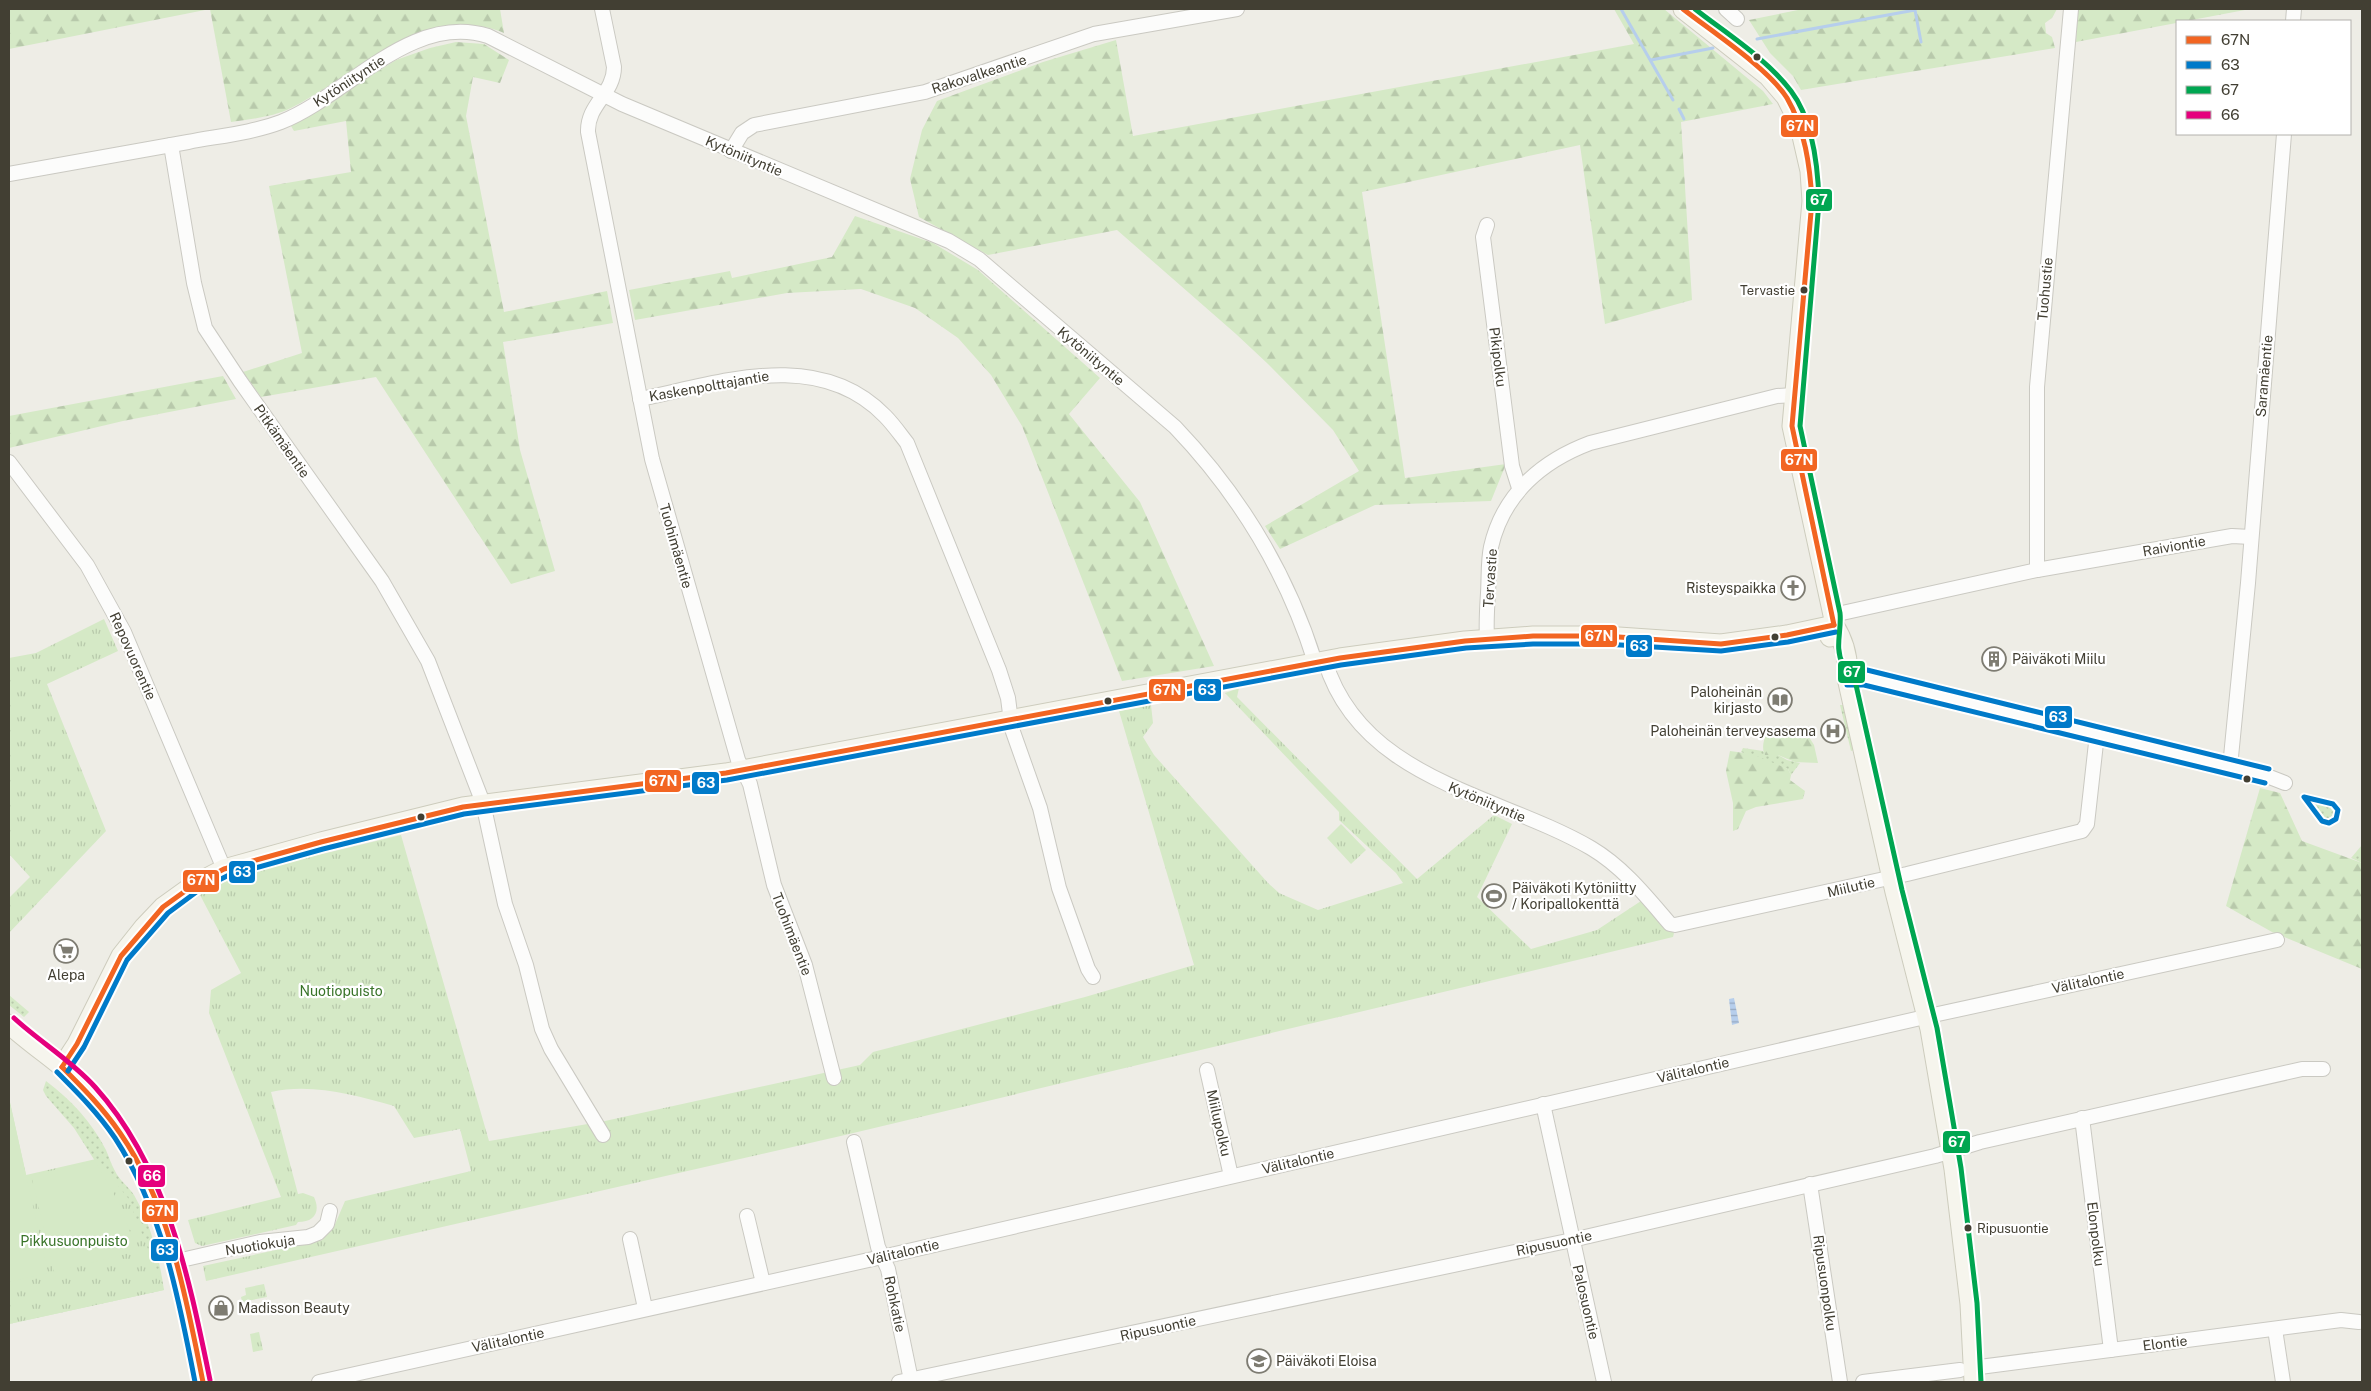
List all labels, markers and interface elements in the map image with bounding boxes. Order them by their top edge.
legend [2176,20,2351,135]
text: 67N [2221,31,2250,48]
street label: Rakovalkeantie [929,51,1029,97]
street label: Kytöniityntie [310,52,388,110]
unlabelled marker [1752,52,1762,62]
text: 63 [2221,56,2240,73]
text: 67 [2221,81,2239,98]
text: 66 [2221,106,2240,123]
line badge: 67N [1780,114,1819,138]
text: 67N [1786,118,1814,134]
street label: Kytöniityntie [703,133,785,179]
line badge: 67 [1805,188,1833,212]
text: 67 [1810,192,1828,208]
street label: Tuohustie [2034,257,2056,321]
place label: Tervastie [1740,283,1795,298]
marker: Tervastie [1799,285,1809,295]
street label: Kytöniityntie [1054,323,1128,389]
street label: Pikipolku [1486,326,1510,388]
street label: Saramäentie [2252,334,2276,418]
street label: Kaskenpolttajantie [648,368,770,404]
street label: Pitkämäentie [251,401,313,481]
line badge: 67N [1780,448,1818,472]
text: 67N [1785,452,1813,468]
street label: Tuohimäentie [656,502,696,590]
street label: Raiviontie [2141,533,2207,559]
street label: Tervastie [1480,548,1500,608]
church icon: Risteyspaikka [1780,575,1806,601]
place label: Risteyspaikka [1686,580,1776,596]
street label: Repovuorentie [107,610,160,702]
line badge: 67N [1580,624,1618,648]
text: 67N [1585,628,1613,644]
unlabelled marker [1770,632,1780,642]
line badge: 63 [1625,634,1653,658]
text: 63 [1630,638,1648,654]
building icon: Päiväkoti Miilu [1981,646,2007,672]
place label: Päiväkoti Miilu [2012,651,2106,667]
line badge: 67 [1837,660,1866,684]
text: 67 [1843,664,1861,680]
line badge: 67N [1148,678,1186,702]
line badge: 63 [1193,678,1222,702]
text: 67N [1153,682,1181,698]
text: 63 [1198,682,1216,698]
place label: Paloheinän kirjasto [1690,684,1762,716]
library icon: Paloheinän kirjasto [1767,687,1793,713]
unlabelled marker [1103,696,1113,706]
line badge: 63 [2044,705,2073,729]
text: 63 [2049,709,2067,725]
hospital icon: Paloheinän terveysasema [1820,718,1846,744]
place label: Paloheinän terveysasema [1650,723,1816,739]
line badge: 67N [644,769,682,793]
line badge: 63 [691,771,720,795]
text: 67N [649,773,677,789]
unlabelled marker [2242,774,2252,784]
text: 63 [697,775,715,791]
street label: Kytöniityntie [1446,779,1528,825]
unlabelled marker [416,812,426,822]
line badge: 63 [228,860,256,884]
text: 63 [233,864,251,880]
line badge: 67N [182,869,220,893]
text: 67N [187,872,215,888]
street label: Miilutie [1826,874,1876,900]
place label: Päiväkoti Kytöniitty / Koripallokenttä [1512,880,1637,912]
sports icon: Päiväkoti Kytöniitty / Koripallokenttä [1481,883,1507,909]
street label: Tuohimäentie [769,890,815,978]
supermarket icon: Alepa [53,938,79,964]
street label: Välitalontie [2050,965,2126,996]
place label: Alepa [47,967,85,983]
park label: Nuotiopuisto [299,983,383,999]
street label: Välitalontie [1655,1054,1731,1086]
street label: Miilupolku [1204,1088,1234,1158]
line badge: 67 [1942,1130,1971,1154]
text: 67 [1948,1134,1966,1150]
street label: Välitalontie [1260,1145,1336,1177]
unlabelled marker [124,1156,134,1166]
line badge: 66 [137,1164,166,1188]
text: 66 [143,1168,161,1184]
line badge: 67N [141,1199,179,1223]
street label: Elonpolku [2084,1201,2108,1267]
text: 67N [146,1203,174,1219]
place label: Ripusuontie [1977,1221,2049,1236]
marker: Ripusuontie [1963,1223,1973,1233]
street label: Ripusuontie [1515,1227,1593,1259]
street label: Nuotiokuja [224,1232,296,1258]
park label: Pikkusuonpuisto [20,1233,128,1249]
street label: Ripusuonpolku [1810,1234,1840,1332]
street label: Välitalontie [865,1236,941,1268]
line badge: 63 [150,1238,179,1262]
text: 63 [156,1242,174,1258]
street label: Palosuontie [1570,1263,1602,1341]
street label: Rohkatie [881,1274,909,1334]
shop icon: Madisson Beauty [208,1295,234,1321]
place label: Madisson Beauty [238,1300,350,1316]
street label: Ripusuontie [1119,1312,1197,1344]
street label: Välitalontie [470,1324,546,1355]
street label: Elontie [2142,1332,2188,1354]
school or university icon: Päiväkoti Eloisa [1246,1348,1272,1374]
place label: Päiväkoti Eloisa [1276,1353,1377,1369]

